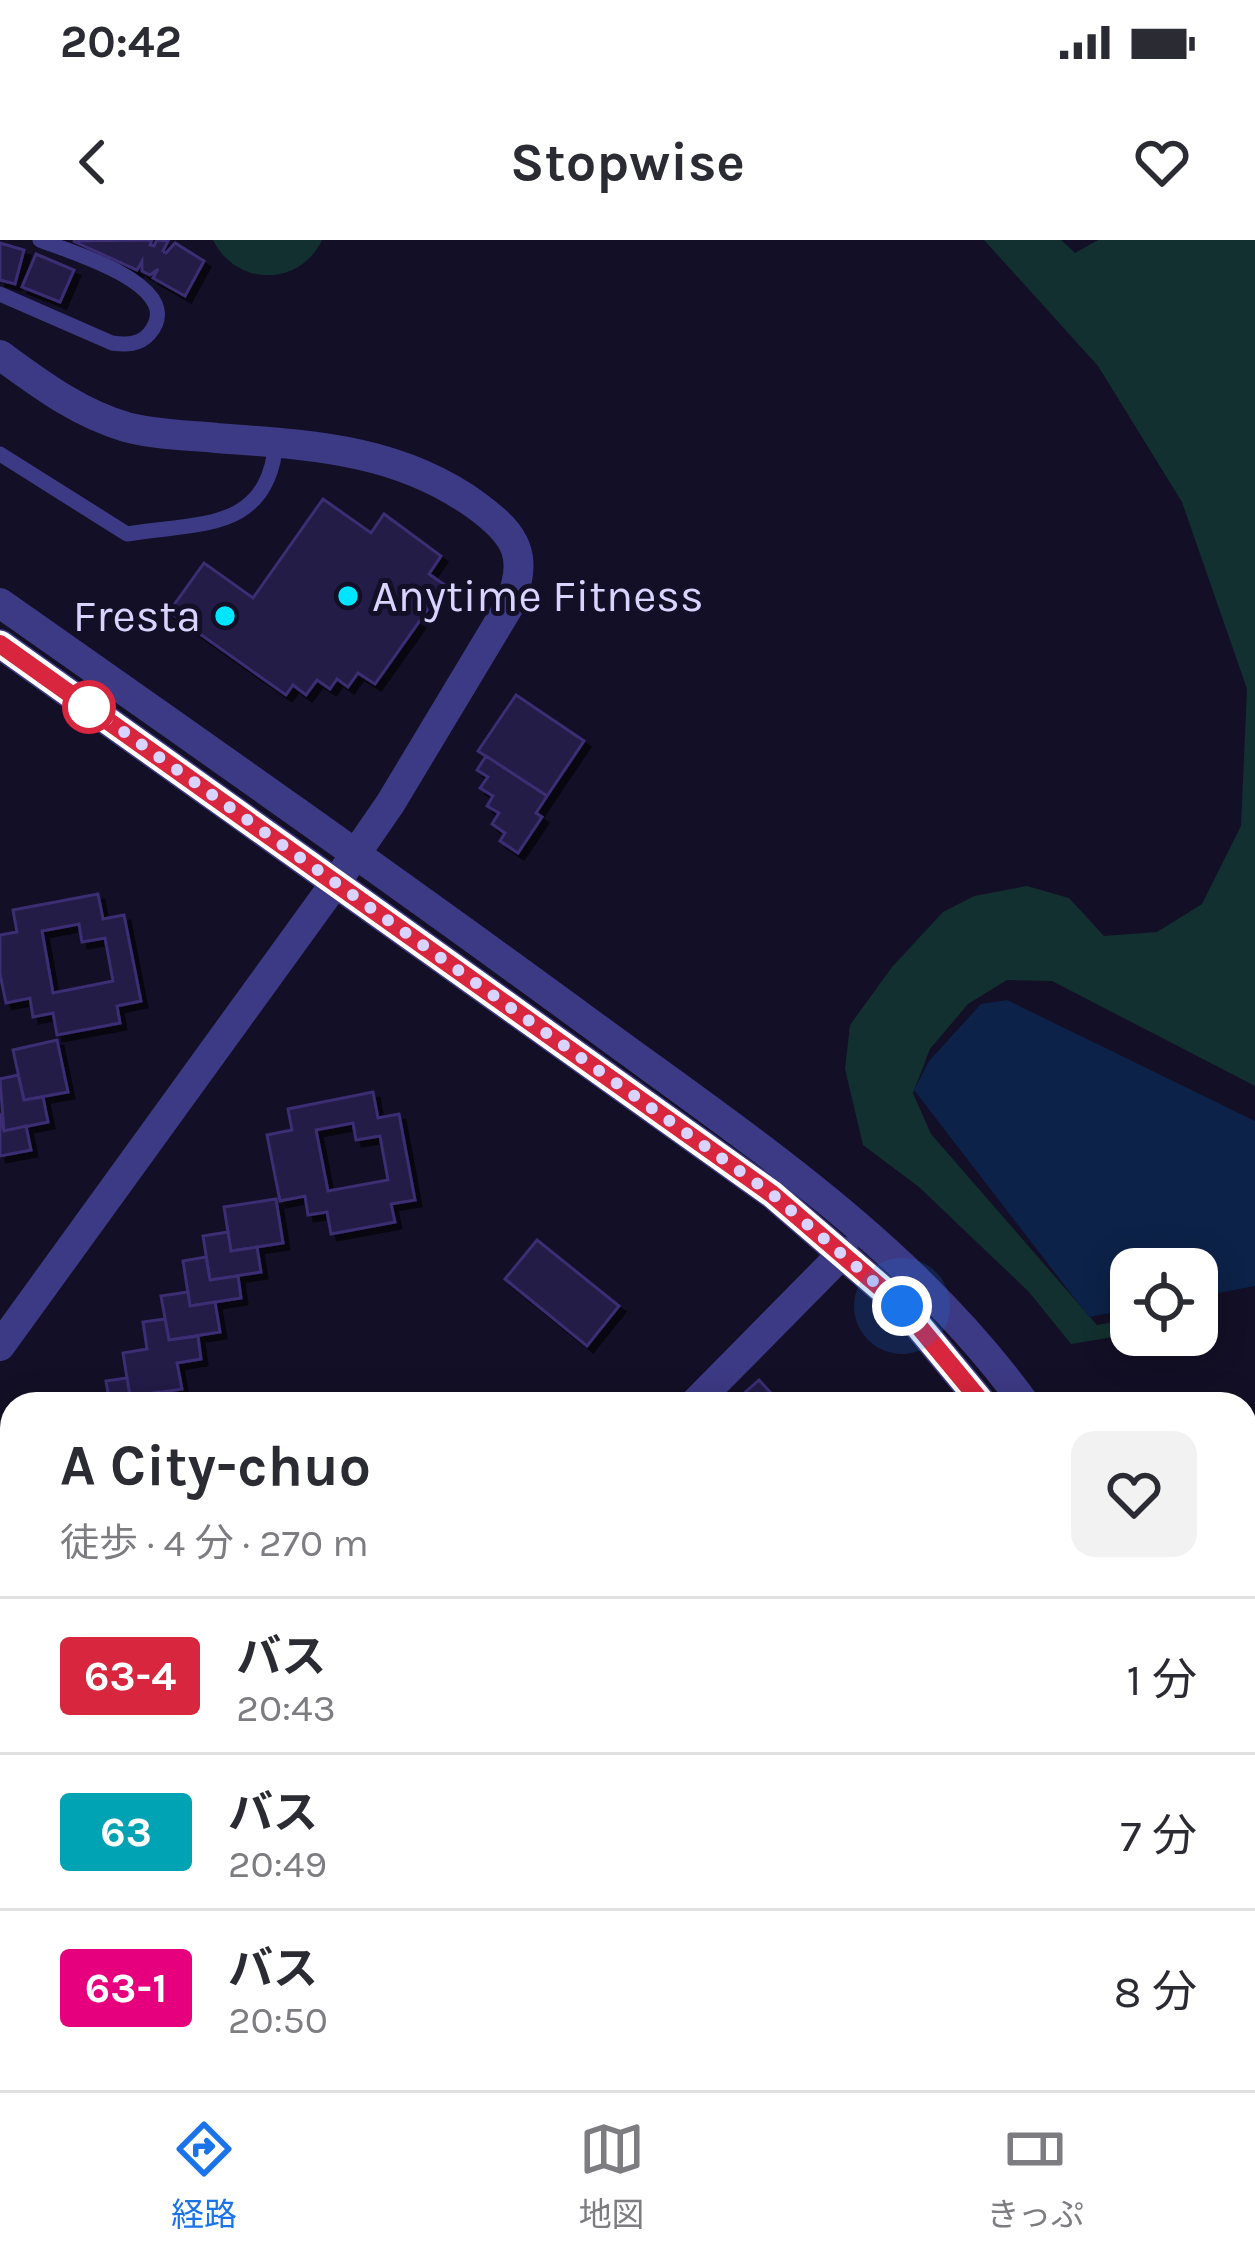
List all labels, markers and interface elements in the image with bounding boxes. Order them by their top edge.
text: 20:42 [60,16,182,68]
icon: back [60,129,126,195]
icon: heart [1129,129,1195,195]
text: Stopwise [510,130,745,194]
place label: Anytime Fitness [372,570,704,623]
marker: Anytime Fitness [335,583,361,609]
place label: Fresta [73,590,201,642]
marker: Fresta [212,603,238,629]
unlabelled marker [64,682,114,732]
map controls [1110,1248,1218,1356]
button: locate [1110,1248,1218,1356]
your location [872,1276,932,1336]
button: heart [1071,1431,1197,1557]
text: A City-chuo [60,1433,371,1499]
text: 徒歩 · 4 分 · 270 m [60,1520,369,1566]
text: バス [236,1631,326,1683]
text: 63-4 [84,1651,176,1701]
text: 1 分 [1126,1654,1197,1706]
text: 20:43 [236,1685,336,1731]
text: バス [228,1787,318,1839]
text: 63 [100,1807,152,1857]
text: 7 分 [1120,1810,1197,1862]
text: 20:49 [228,1841,327,1887]
text: バス [228,1943,318,1995]
text: 63-1 [85,1963,167,2013]
text: 8 分 [1114,1966,1197,2018]
text: 20:50 [228,1997,328,2043]
tab: 経路 [171,2116,237,2236]
tab: 地図 [579,2116,645,2236]
tab: きっぷ [986,2116,1084,2236]

